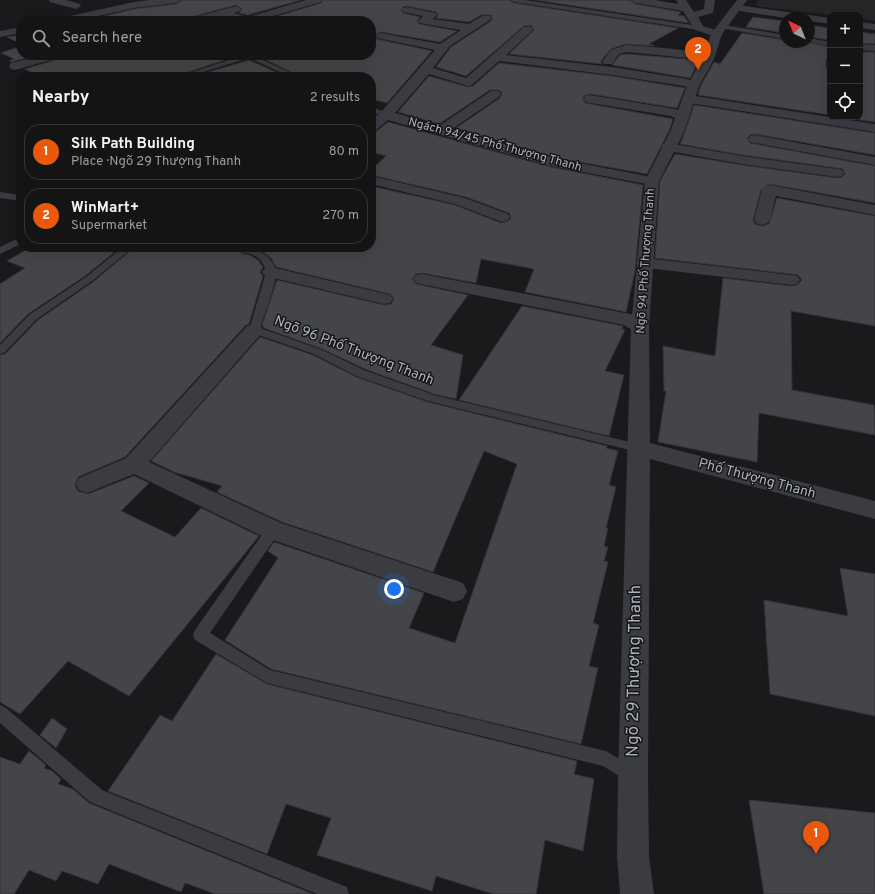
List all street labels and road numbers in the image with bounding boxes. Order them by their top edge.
street label: Ngách 94/45 Phố Thượng Thanh [407,114,583,176]
street label: Ngõ 94 Phố Thượng Thanh [633,188,659,334]
street label: Ngõ 96 Phố Thượng Thanh [272,313,436,389]
street label: Phố Thượng Thanh [696,455,818,503]
street label: Ngõ 29 Thượng Thanh [622,585,648,757]

